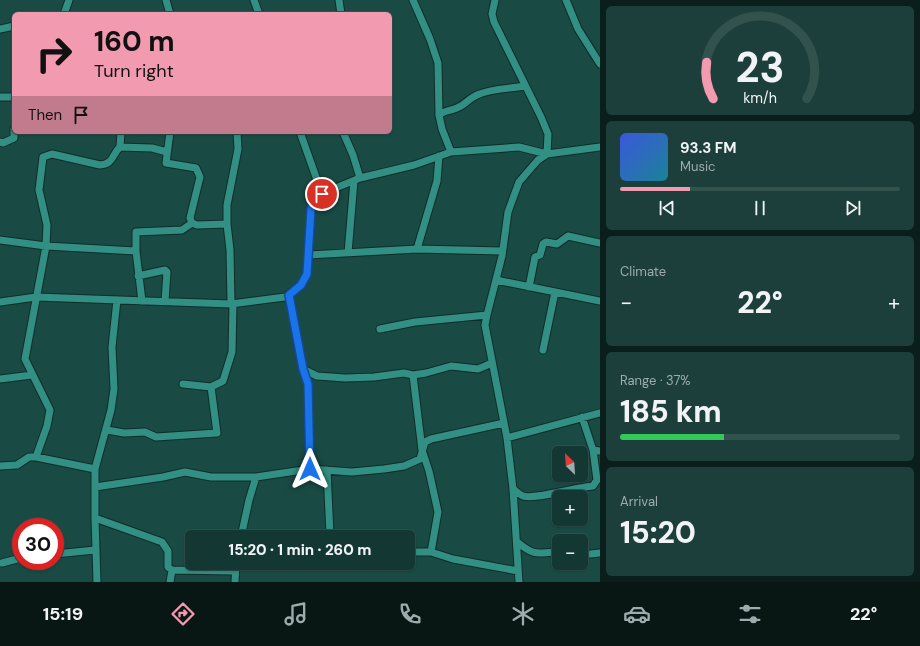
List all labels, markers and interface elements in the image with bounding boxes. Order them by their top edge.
text: 160 m [94,23,175,60]
icon: right [28,28,80,80]
text: 23 [735,40,785,94]
text: Turn right [94,59,174,83]
text: km/h [743,88,777,106]
icon: arrive [70,104,92,126]
text: Then [28,105,62,125]
text: 93.3 FM [680,138,736,158]
text: Music [680,158,715,175]
pin [305,177,339,211]
icon: arrive [311,183,333,205]
icon: previous [656,197,678,219]
icon: pause [749,197,771,219]
icon: next [842,197,864,219]
text: Climate [620,263,666,280]
text: 22° [737,283,783,322]
text: − [620,288,632,317]
text: + [888,288,900,317]
text: Range · 37% [620,372,691,389]
text: 185 km [620,392,722,431]
north arrow [552,446,588,482]
map controls [552,446,588,570]
position arrow [289,448,331,490]
button: + [552,490,588,526]
text: Arrival [620,493,658,510]
text: 15:20 [620,513,696,552]
speed limit sign: 30 [12,518,64,570]
button: − [552,534,588,570]
text: 15:20 · 1 min · 260 m [229,540,371,560]
icon: directions [169,600,197,628]
icon: music [282,600,310,628]
icon: phone [396,600,424,628]
icon: climate [509,600,537,628]
icon: car [623,600,651,628]
icon: filters [736,600,764,628]
text: 15:19 [43,602,83,626]
text: 22° [850,602,877,626]

